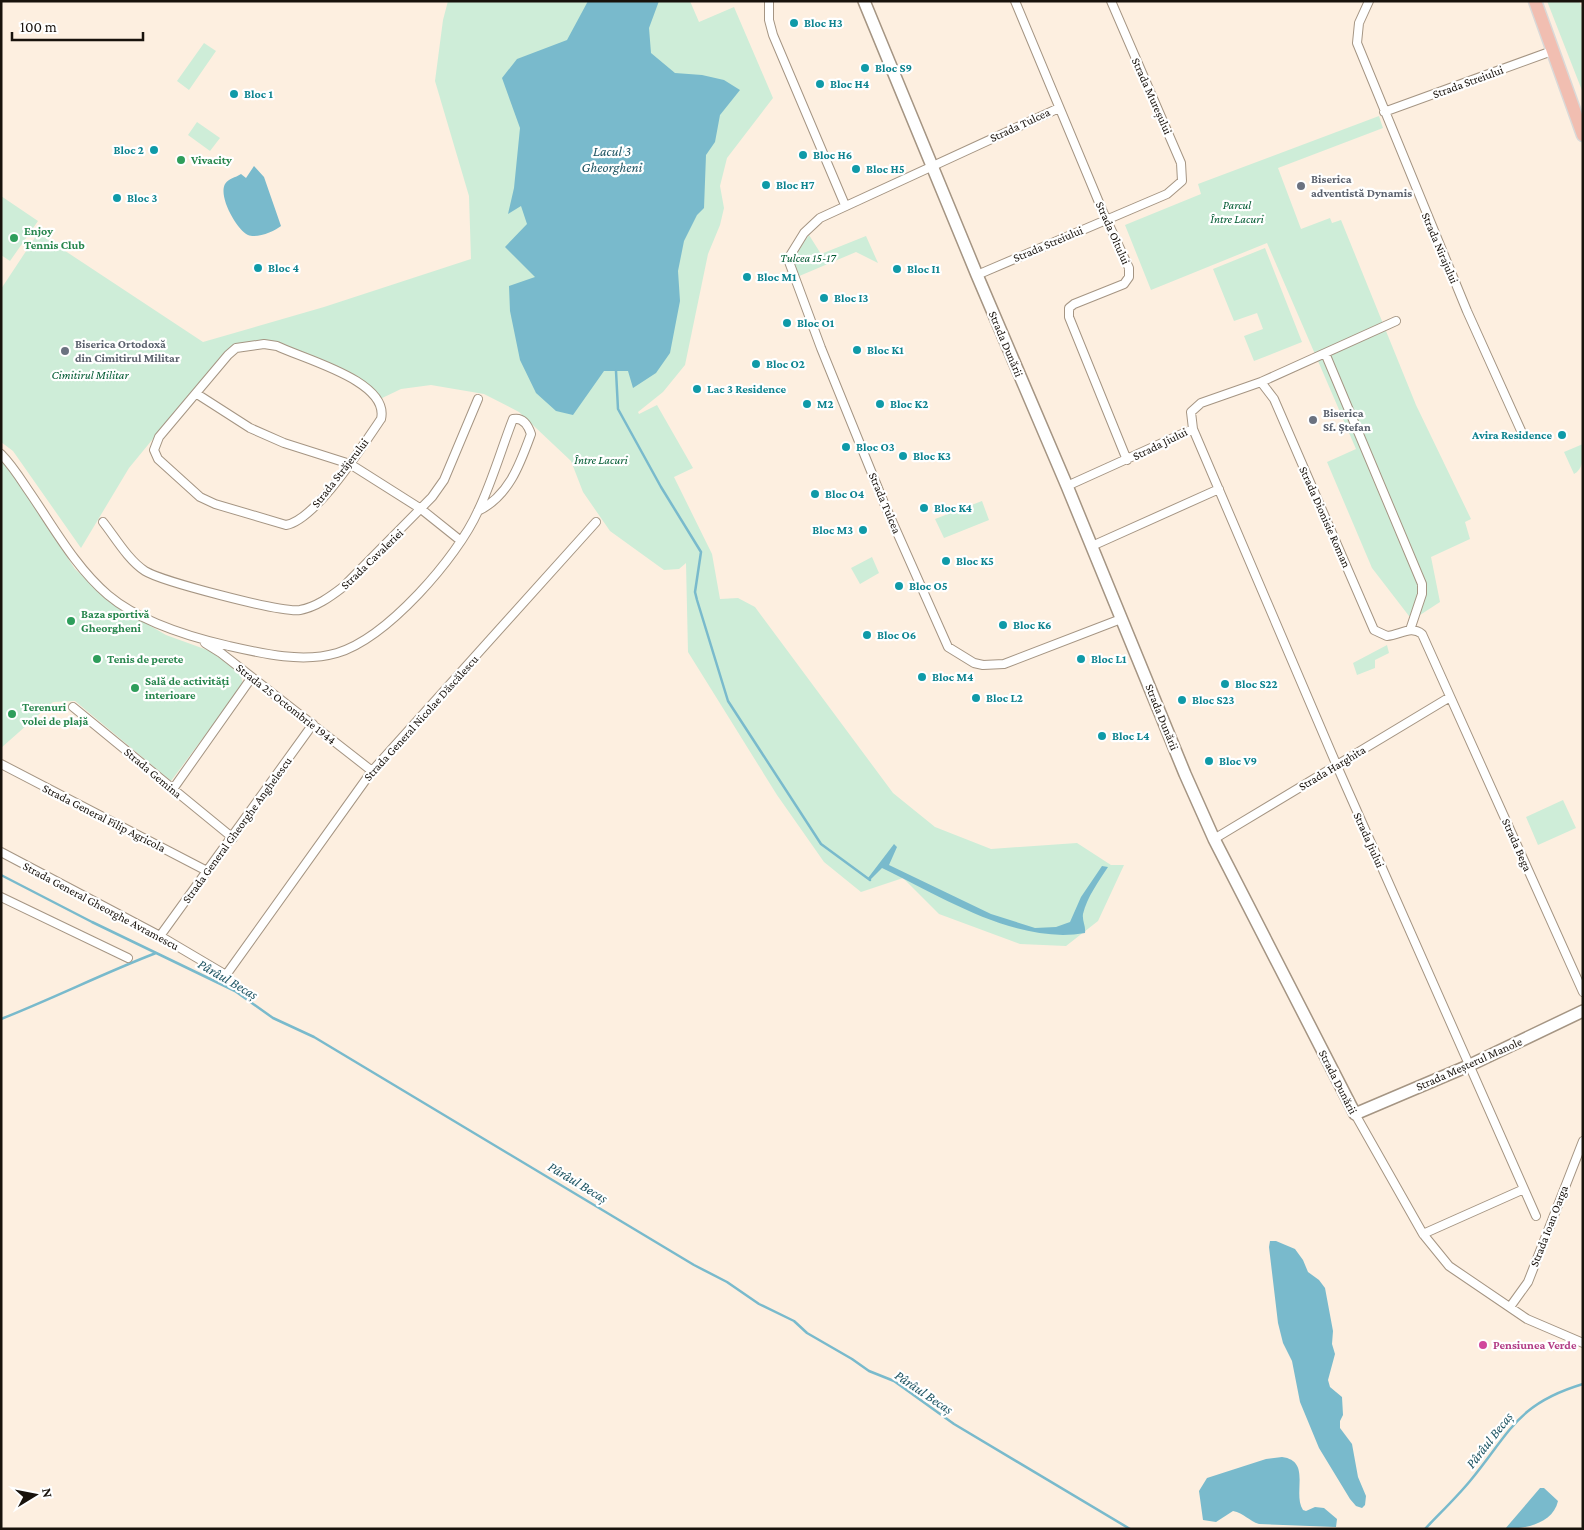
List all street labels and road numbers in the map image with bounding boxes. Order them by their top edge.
street label: Strada Mureșului [1128,55,1175,137]
street label: Strada Streiului [1431,63,1505,101]
street label: Strada Tulcea [988,105,1053,145]
street label: Strada Oltului [1093,199,1133,267]
street label: Strada Nirajului [1419,210,1461,286]
street label: Strada Streiului [1011,223,1085,265]
street label: Strada Dunării [986,309,1026,379]
street label: Strada Jiului [1130,425,1190,463]
street label: Strada Străjerului [309,436,371,510]
street label: Strada Dionisie Roman [1296,464,1354,570]
street label: Strada Tulcea [866,470,904,536]
street label: Strada Cavaleriei [338,526,406,592]
street label: Strada General Nicolae Dăscălescu [361,652,482,784]
street label: Strada 25 Octombrie 1944 [233,661,339,747]
street label: Strada Dunării [1142,682,1182,752]
street label: Strada Harghita [1296,742,1368,793]
street label: Strada Gemina [121,745,185,801]
street label: Strada General Gheorghe Anghelescu [179,754,295,906]
street label: Strada General Filip Agricola [40,781,168,855]
street label: Strada Jiului [1351,810,1387,870]
street label: Strada Bega [1499,816,1535,874]
street label: Strada General Gheorghe Avramescu [21,859,182,953]
street label: Strada Meșterul Manole [1414,1034,1525,1095]
street label: Strada Dunării [1316,1048,1360,1116]
street label: Strada Ioan Oarga [1527,1183,1571,1269]

